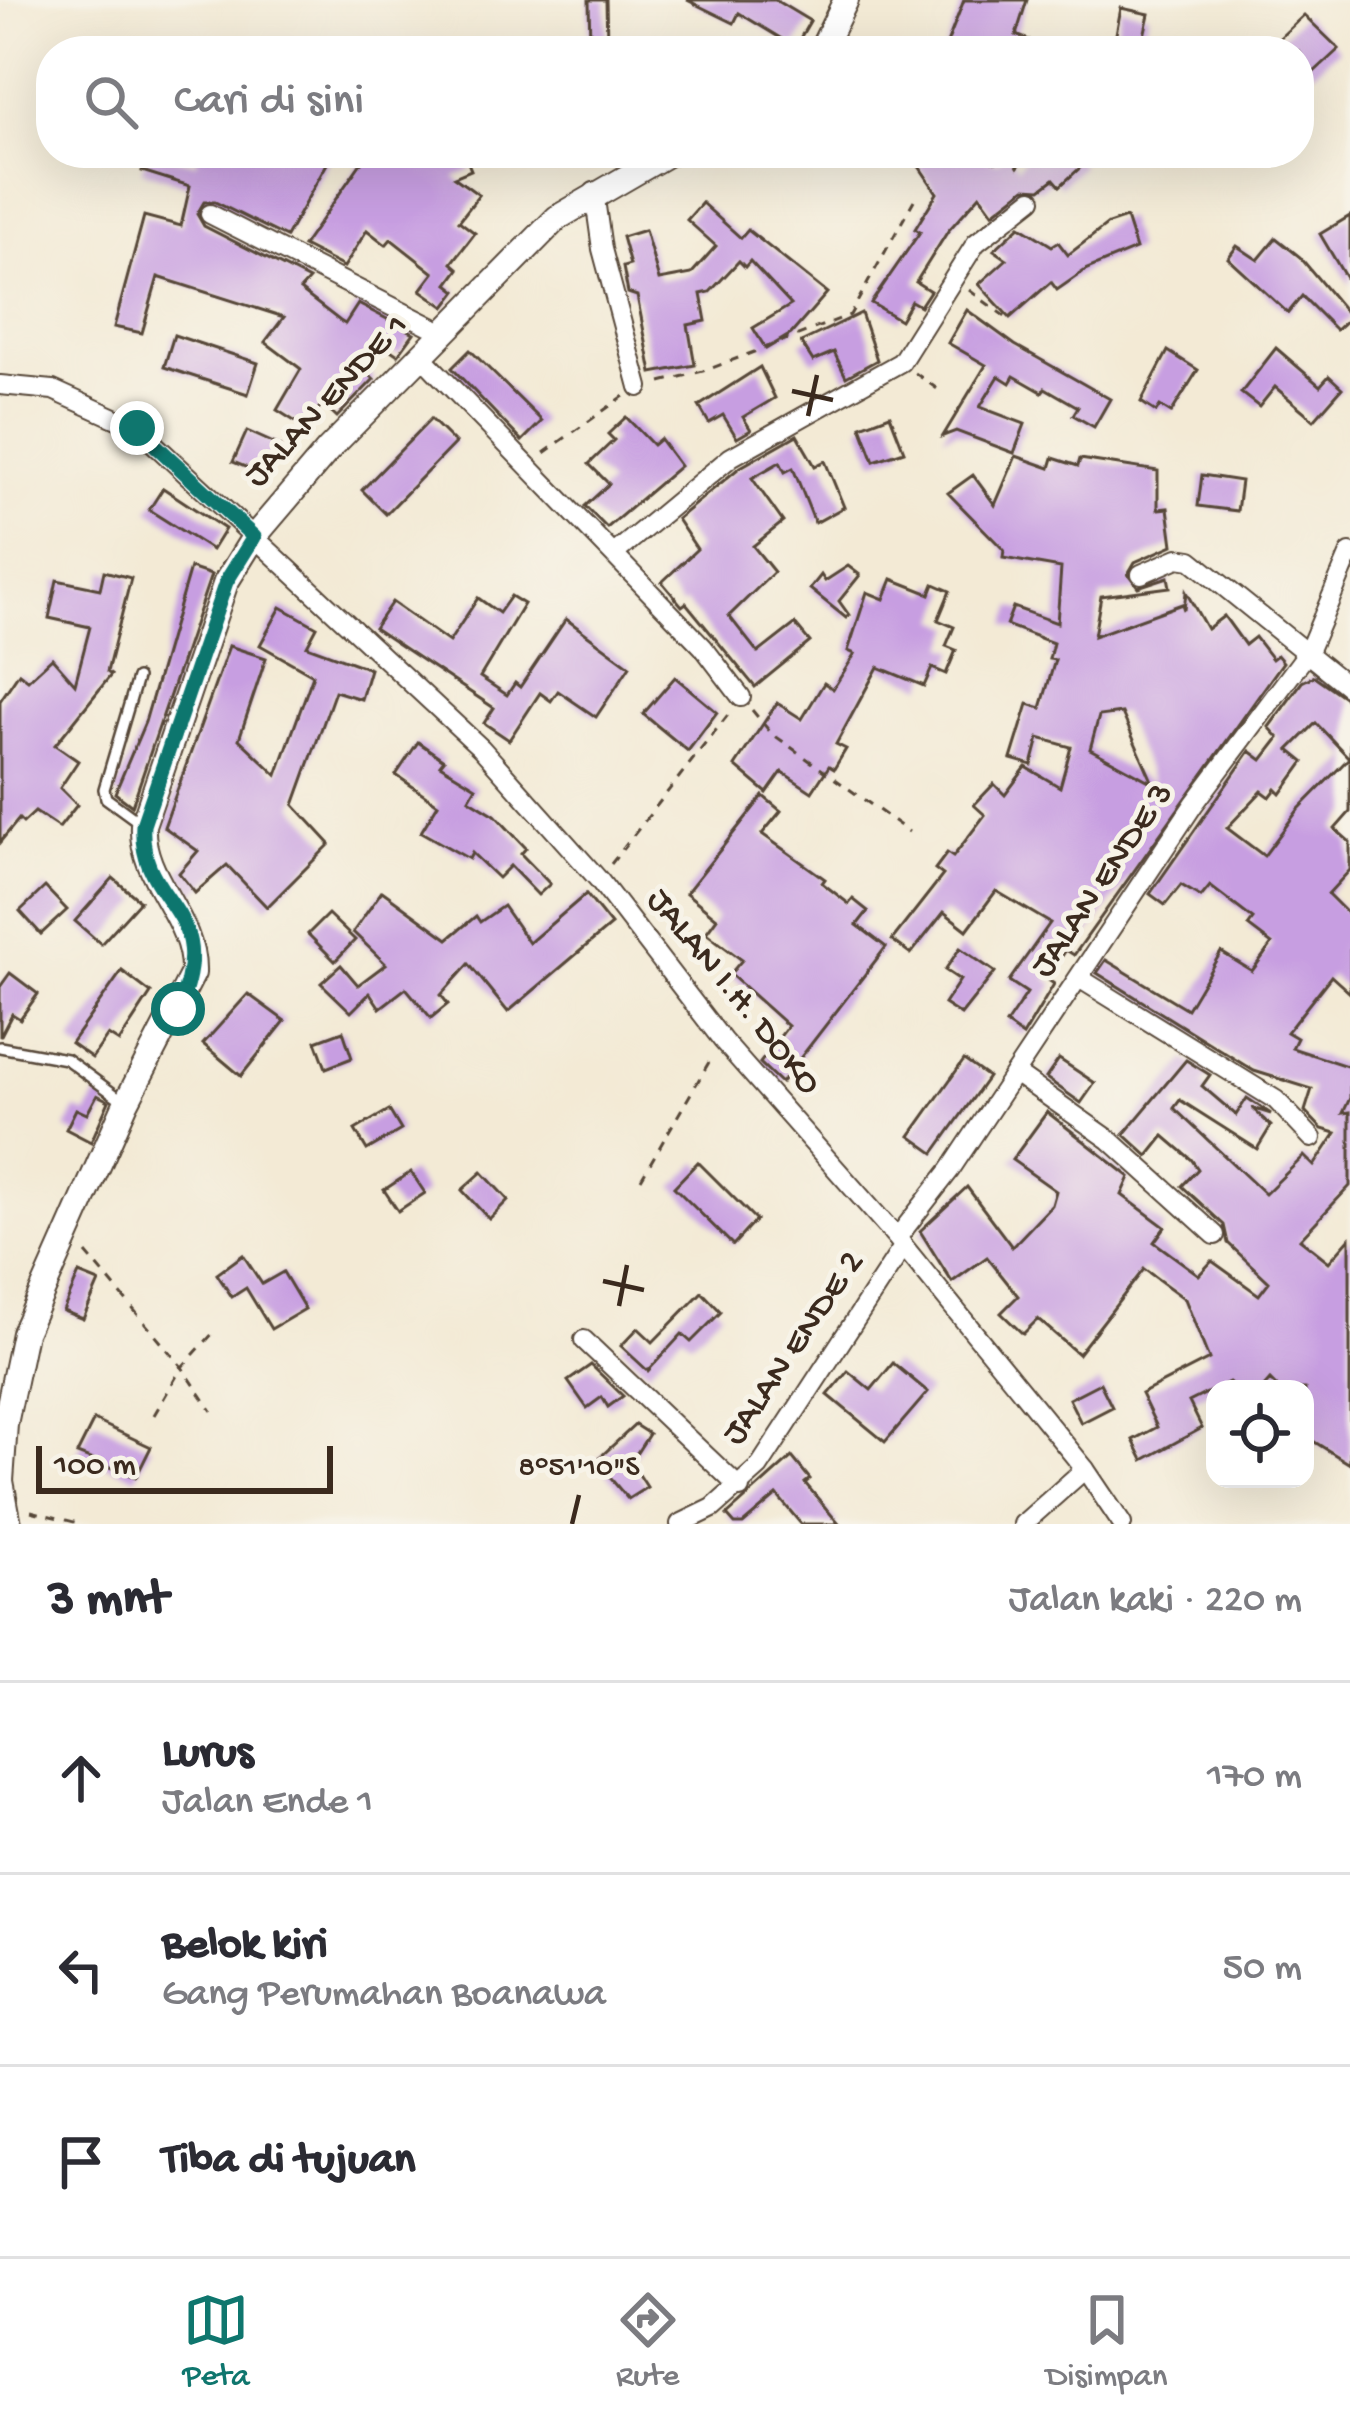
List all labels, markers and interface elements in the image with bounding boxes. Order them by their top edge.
search box [36,36,1314,168]
icon: search [78,69,144,135]
text: Cari di sini [174,76,364,129]
street label: JALAN ENDE 1 [237,306,419,498]
route end [110,401,164,455]
street label: JALAN ENDE 3 [1023,775,1185,987]
street label: JALAN I.H. DOKO [635,881,829,1105]
route start [151,982,205,1036]
street label: JALAN ENDE 2 [714,1244,876,1454]
map controls [1206,1380,1314,1488]
button: locate [1206,1380,1314,1488]
scale bar [36,1440,333,1493]
text: 100 m [54,1448,136,1486]
text: 8°51'10"S [519,1452,640,1487]
text: 3 mnt [48,1572,168,1632]
text: Jalan kaki · 220 m [1009,1579,1302,1625]
text: Lurus [162,1728,253,1781]
icon: ahead [48,1745,114,1811]
text: 170 m [1207,1755,1302,1801]
text: Jalan Ende 1 [162,1781,373,1827]
text: Belok kiri [162,1920,328,1973]
icon: left [48,1937,114,2003]
text: 50 m [1222,1947,1302,1993]
text: Gang Perumahan Boanawa [162,1973,606,2019]
icon: arrive [48,2129,114,2195]
text: Tiba di tujuan [162,2135,415,2188]
tab: Peta [183,2287,250,2397]
tab: Rute [615,2287,681,2397]
tab: Disimpan [1046,2287,1167,2397]

